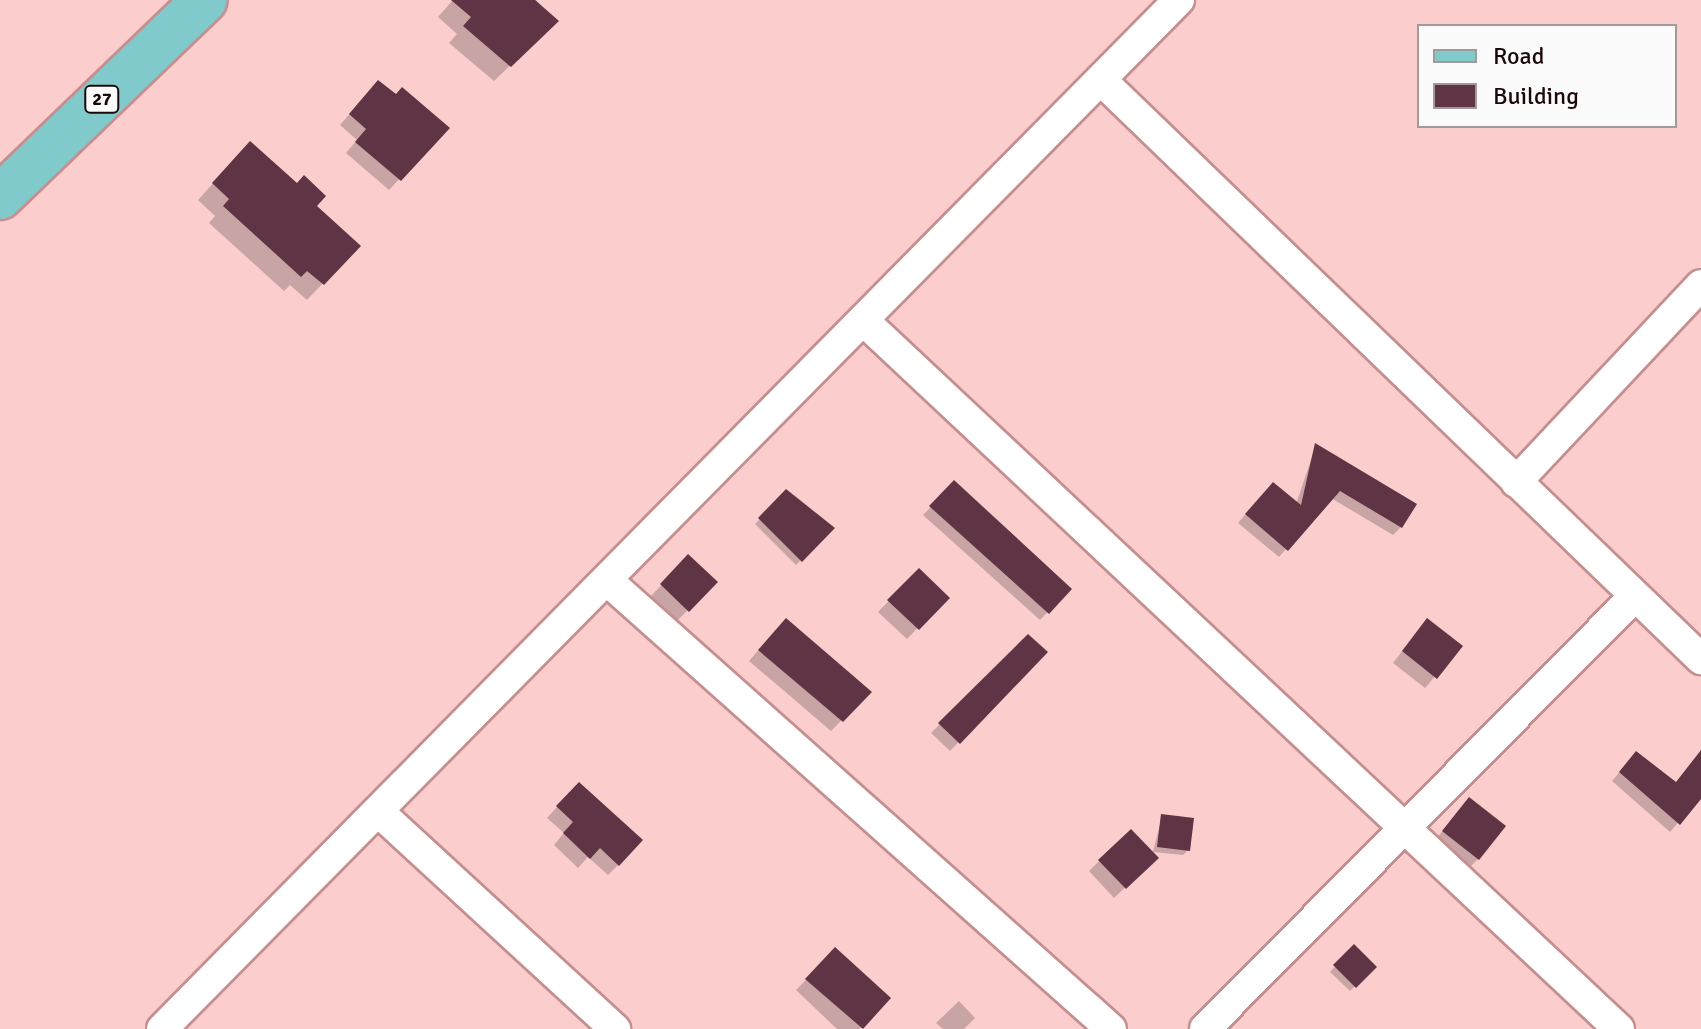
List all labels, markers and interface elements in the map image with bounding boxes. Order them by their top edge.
legend [1417,24,1677,128]
text: Road [1493,41,1544,71]
text: Building [1493,81,1579,111]
road number: 27 [84,85,120,113]

